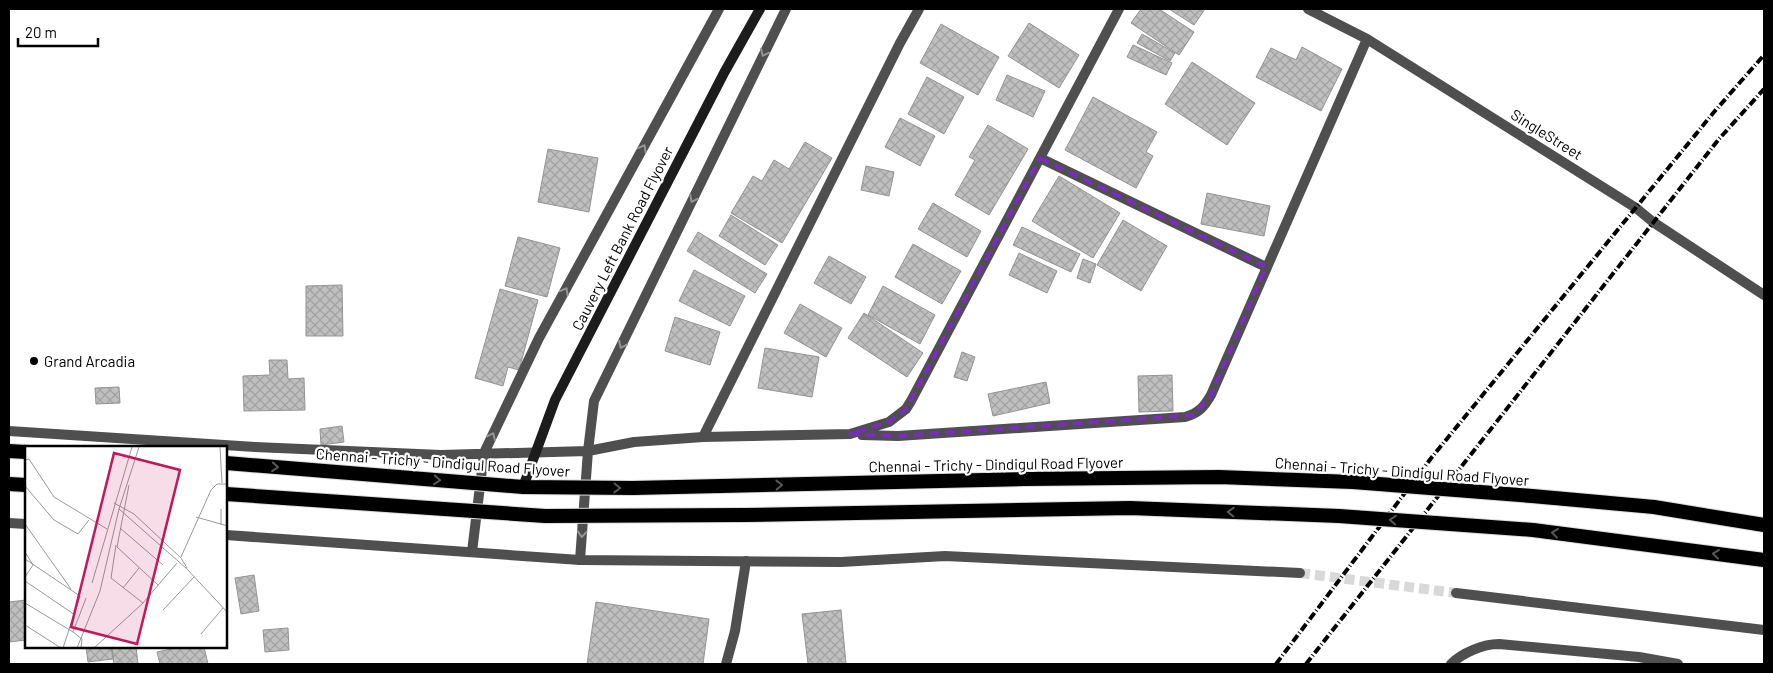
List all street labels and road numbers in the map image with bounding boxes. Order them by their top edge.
street label: SingleStreet [1508,105,1586,163]
street label: Cauvery Left Bank Road Flyover [568,142,677,333]
street label: Chennai - Trichy - Dindigul Road Flyover [315,444,571,480]
street label: Chennai - Trichy - Dindigul Road Flyover [868,453,1124,475]
street label: Chennai - Trichy - Dindigul Road Flyover [1274,453,1530,489]

